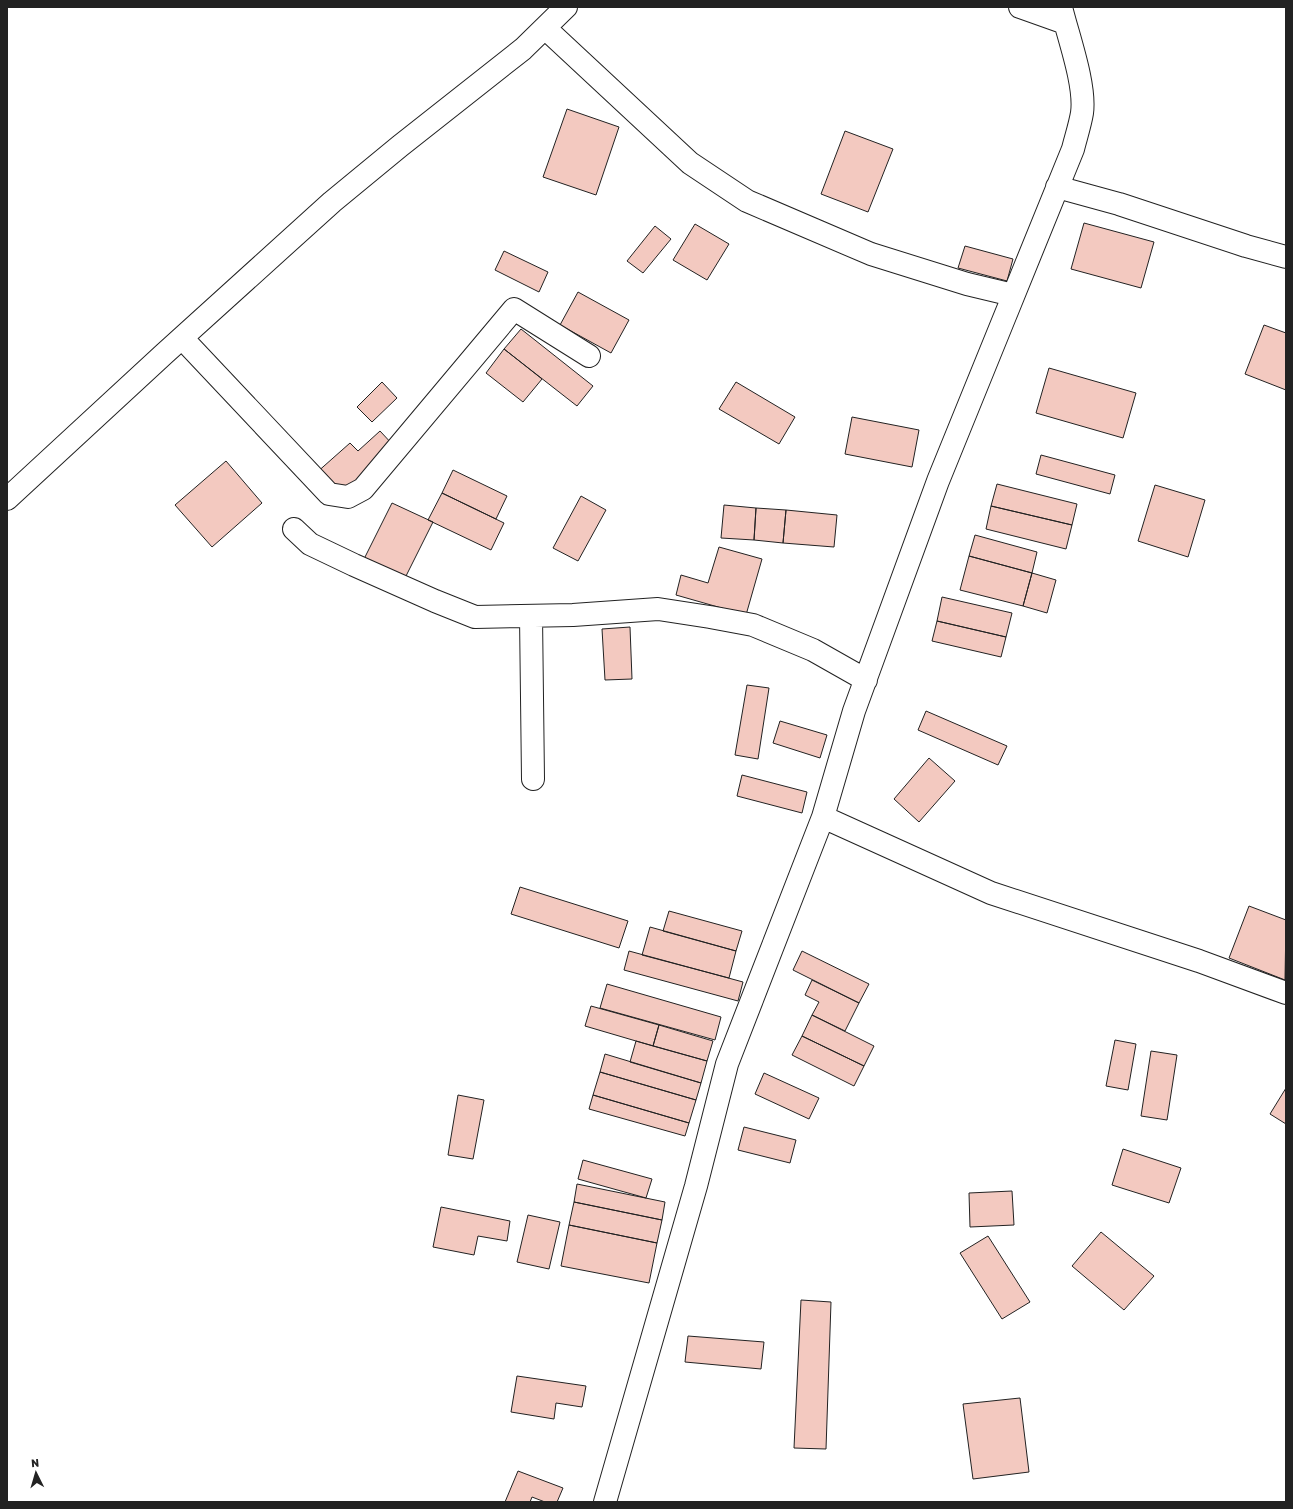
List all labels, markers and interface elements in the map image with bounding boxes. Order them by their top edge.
north arrow [16,1453,56,1493]
text: N [31,1457,40,1470]

